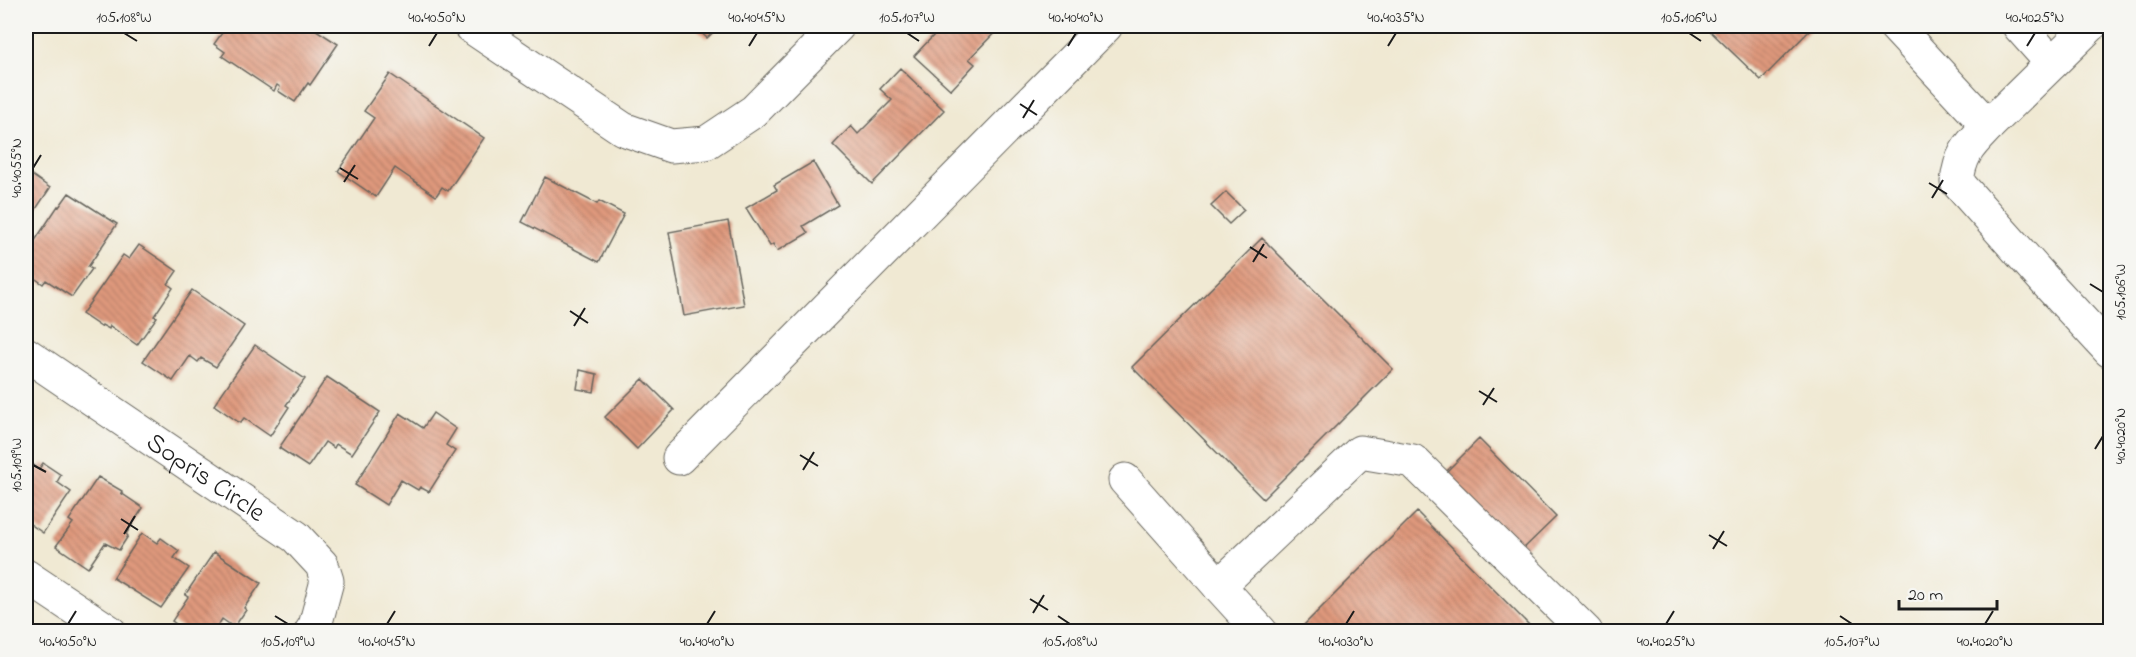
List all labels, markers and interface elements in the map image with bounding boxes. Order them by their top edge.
text: 105.108°W [96,7,152,29]
text: 40.4050°N [408,7,466,29]
text: 40.4045°N [728,7,786,29]
text: 105.107°W [879,7,935,29]
text: 40.4040°N [1048,7,1104,29]
text: 40.4035°N [1367,7,1425,29]
text: 105.106°W [1661,7,1717,29]
text: 40.4025°N [2006,7,2064,29]
text: 40.4055°N [6,138,28,198]
text: 105.106°W [2110,264,2132,320]
text: 40.4020°N [2110,408,2132,464]
street label: Sopris Circle [138,424,273,533]
text: 105.109°W [6,438,28,492]
scale bar [1899,573,1996,611]
text: 20 m [1908,583,1943,609]
text: 40.4050°N [39,631,97,653]
text: 105.109°W [261,631,315,653]
text: 40.4045°N [358,631,416,653]
text: 40.4040°N [679,631,735,653]
text: 105.108°W [1042,631,1098,653]
text: 40.4030°N [1318,631,1374,653]
text: 40.4025°N [1637,631,1695,653]
text: 105.107°W [1824,631,1880,653]
text: 40.4020°N [1957,631,2013,653]

